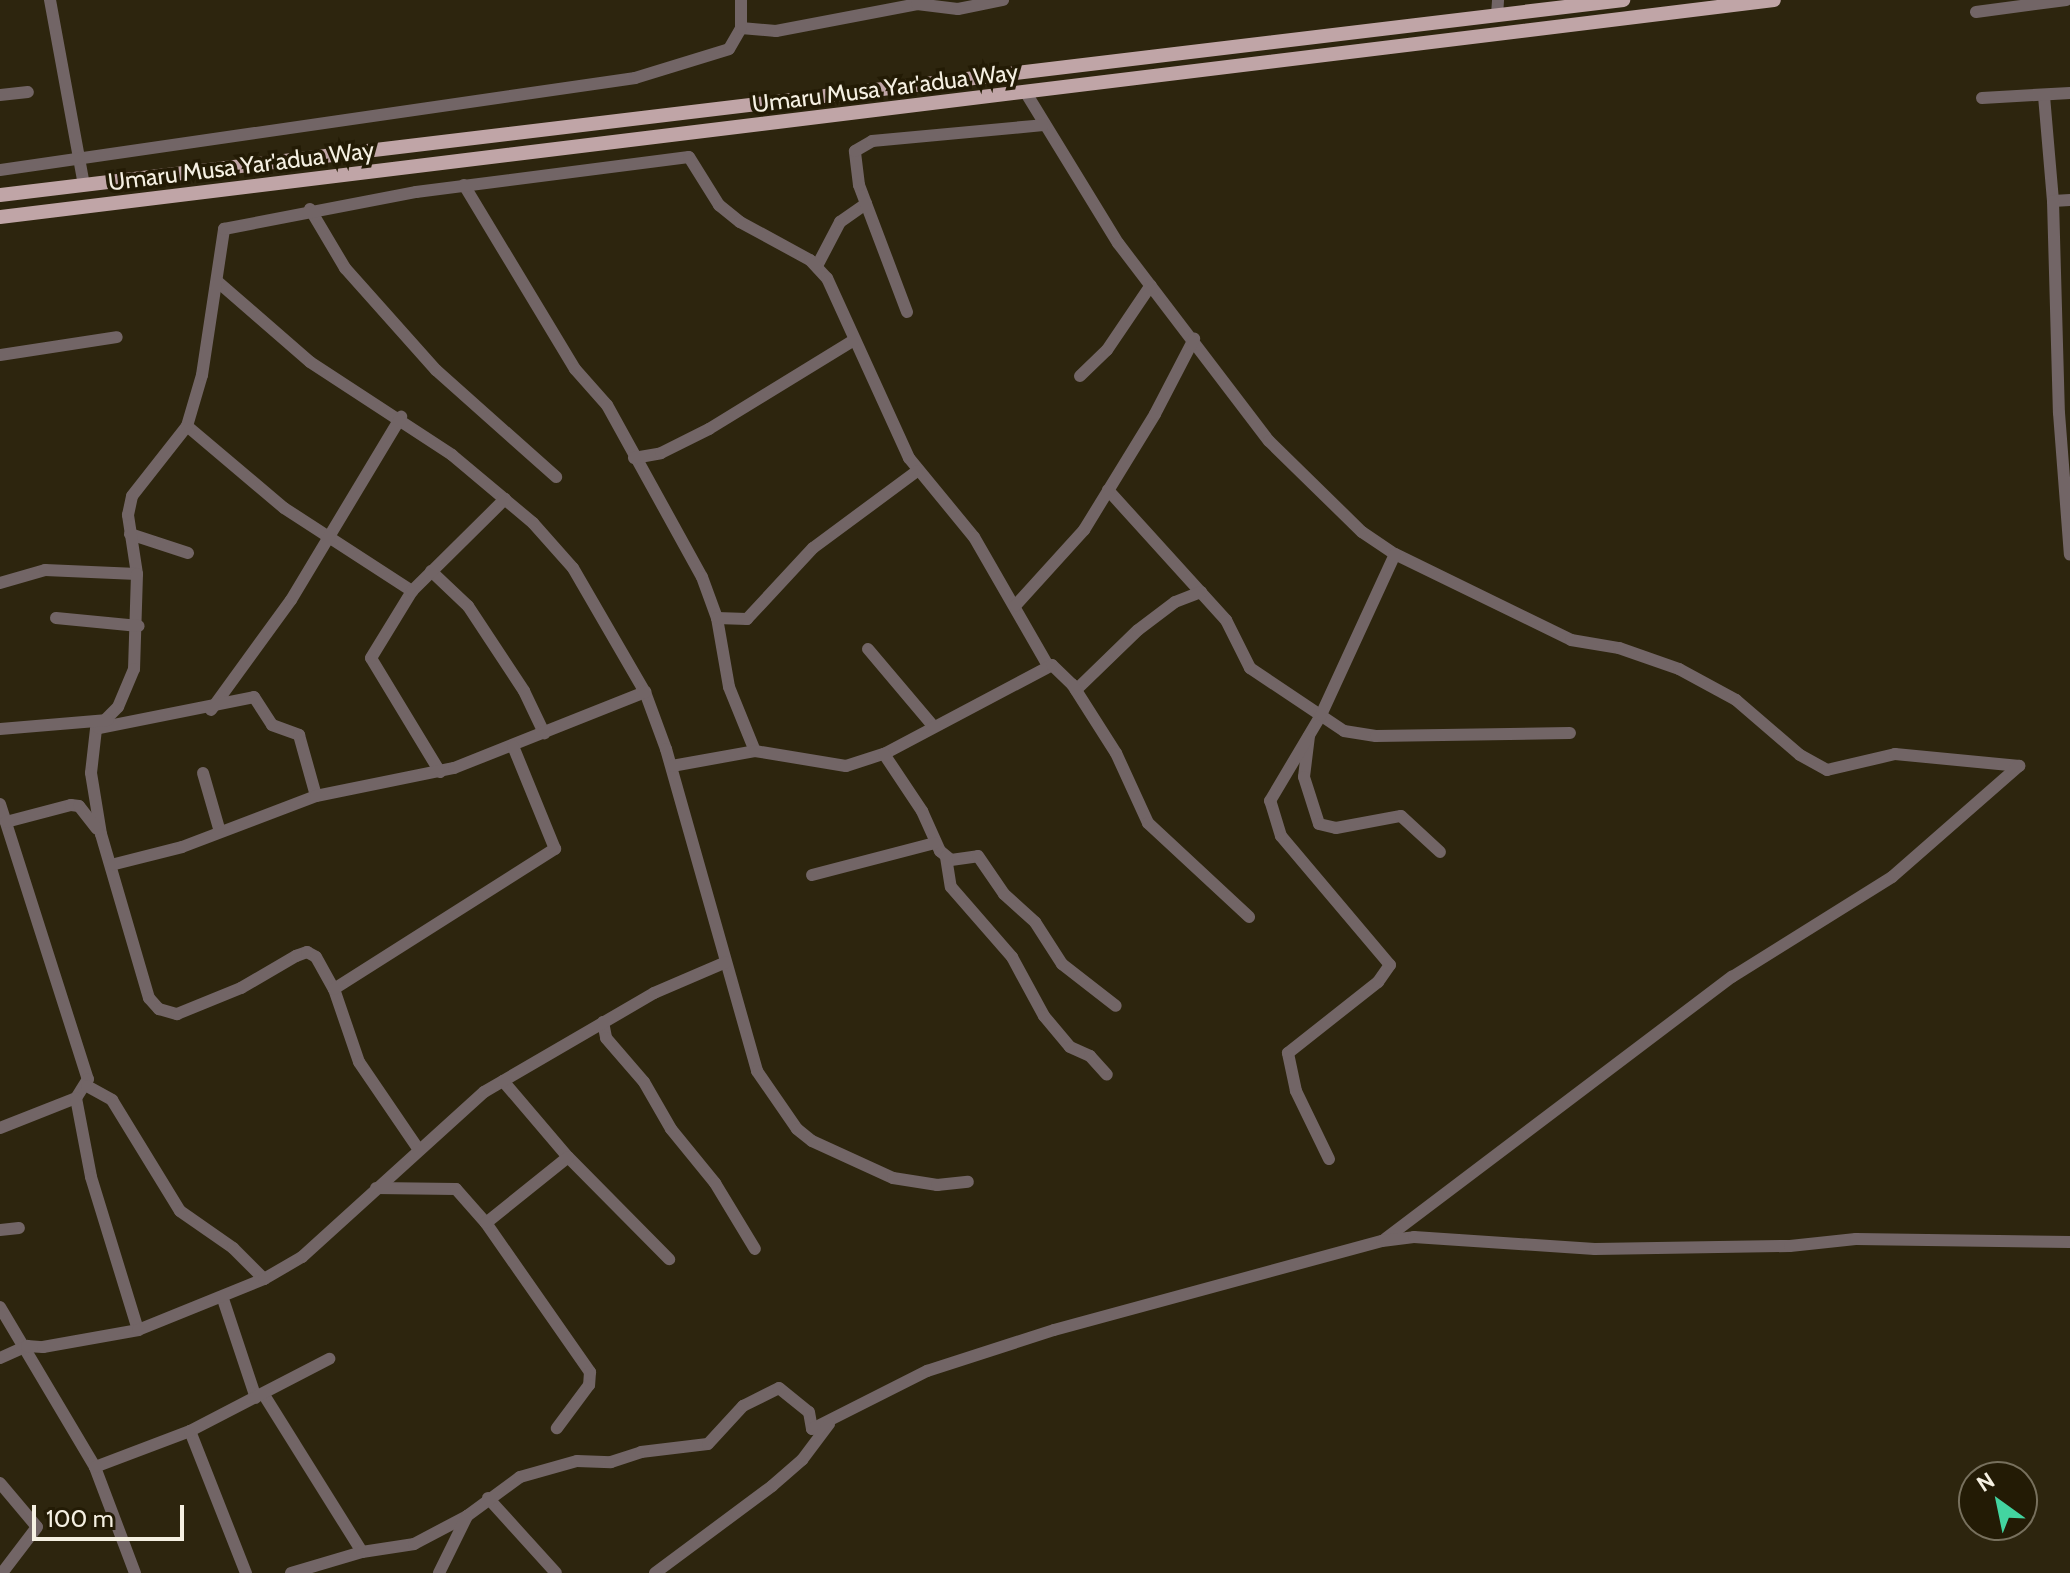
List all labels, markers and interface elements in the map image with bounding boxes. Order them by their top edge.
street label: Umaru Musa Yar'adua Way [750,57,1020,119]
street label: Umaru Musa Yar'adua Way [106,135,376,197]
north arrow [1958,1461,2038,1541]
text: N [1972,1467,2000,1498]
scale bar [36,1489,188,1539]
text: 100 m [46,1504,114,1533]

